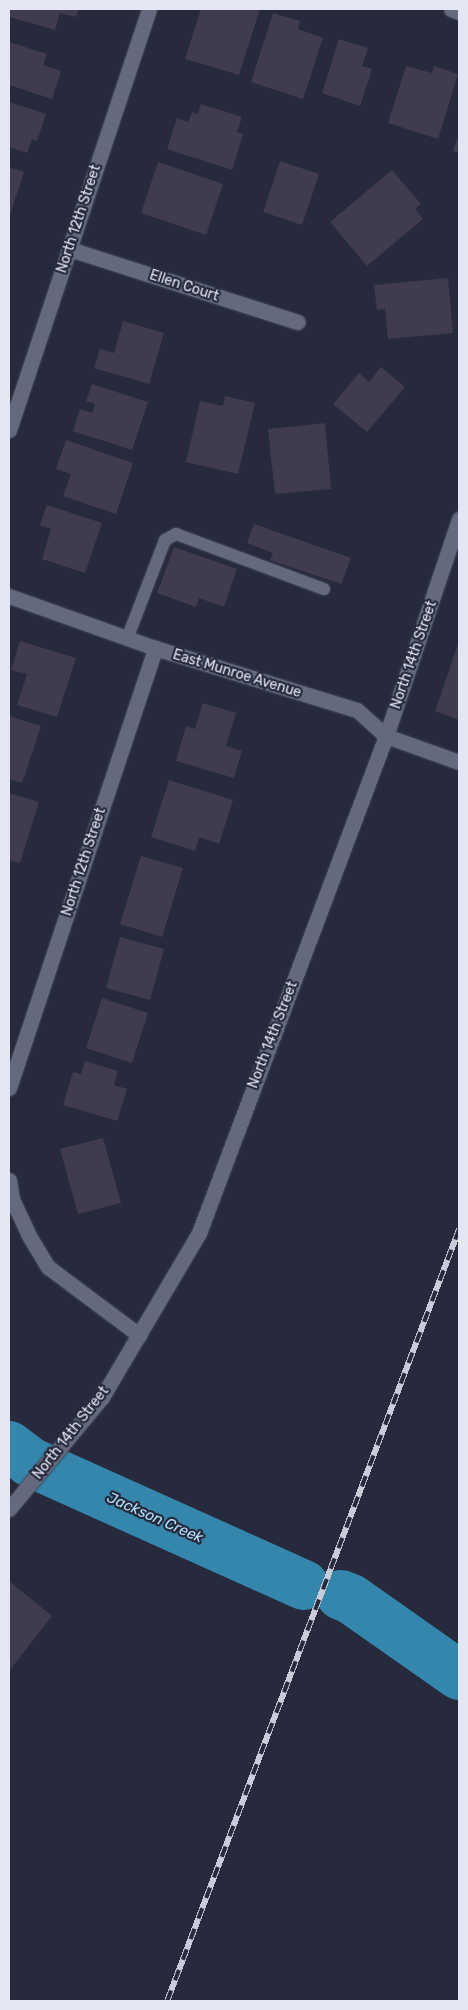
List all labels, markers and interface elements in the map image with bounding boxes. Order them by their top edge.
street label: North 12th Street [54,163,104,275]
street label: Ellen Court [147,267,221,305]
street label: North 14th Street [388,599,440,711]
street label: East Munroe Avenue [171,646,303,702]
street label: North 12th Street [59,806,109,918]
street label: North 14th Street [245,979,301,1091]
street label: North 14th Street [30,1383,112,1483]
water label: Jackson Creek [104,1489,206,1547]

